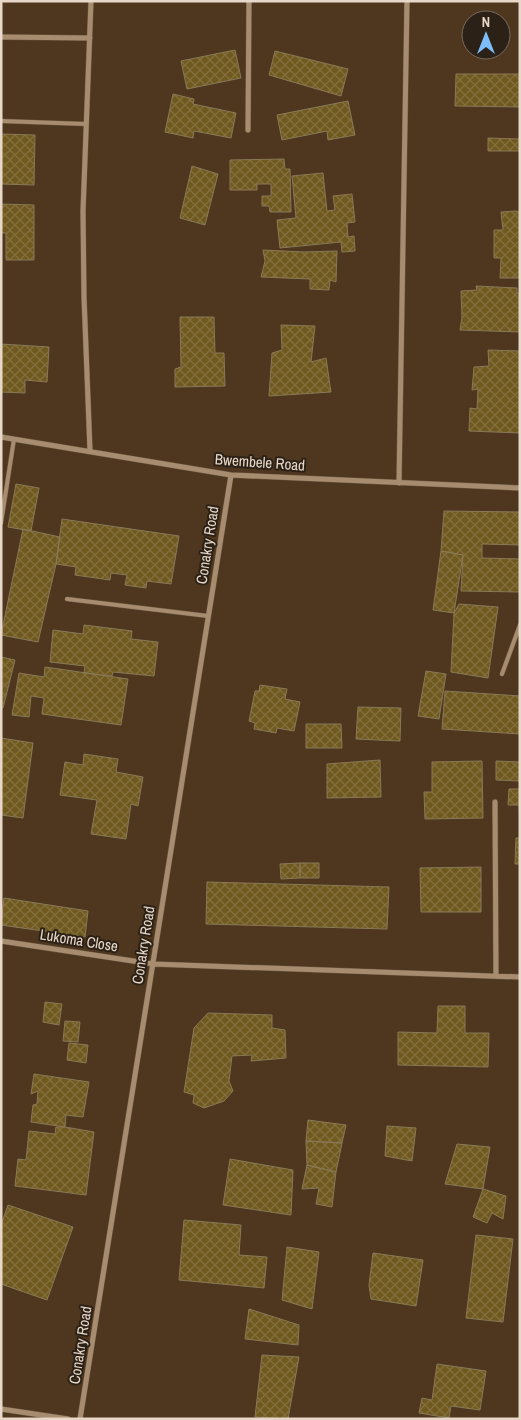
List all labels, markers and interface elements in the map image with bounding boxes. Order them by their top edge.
north arrow [461,10,511,60]
text: N [482,13,490,31]
street label: Bwembele Road [214,448,306,476]
street label: Conakry Road [190,505,224,585]
street label: Conakry Road [126,905,160,985]
street label: Lukoma Close [39,923,120,957]
street label: Conakry Road [63,1305,97,1385]

